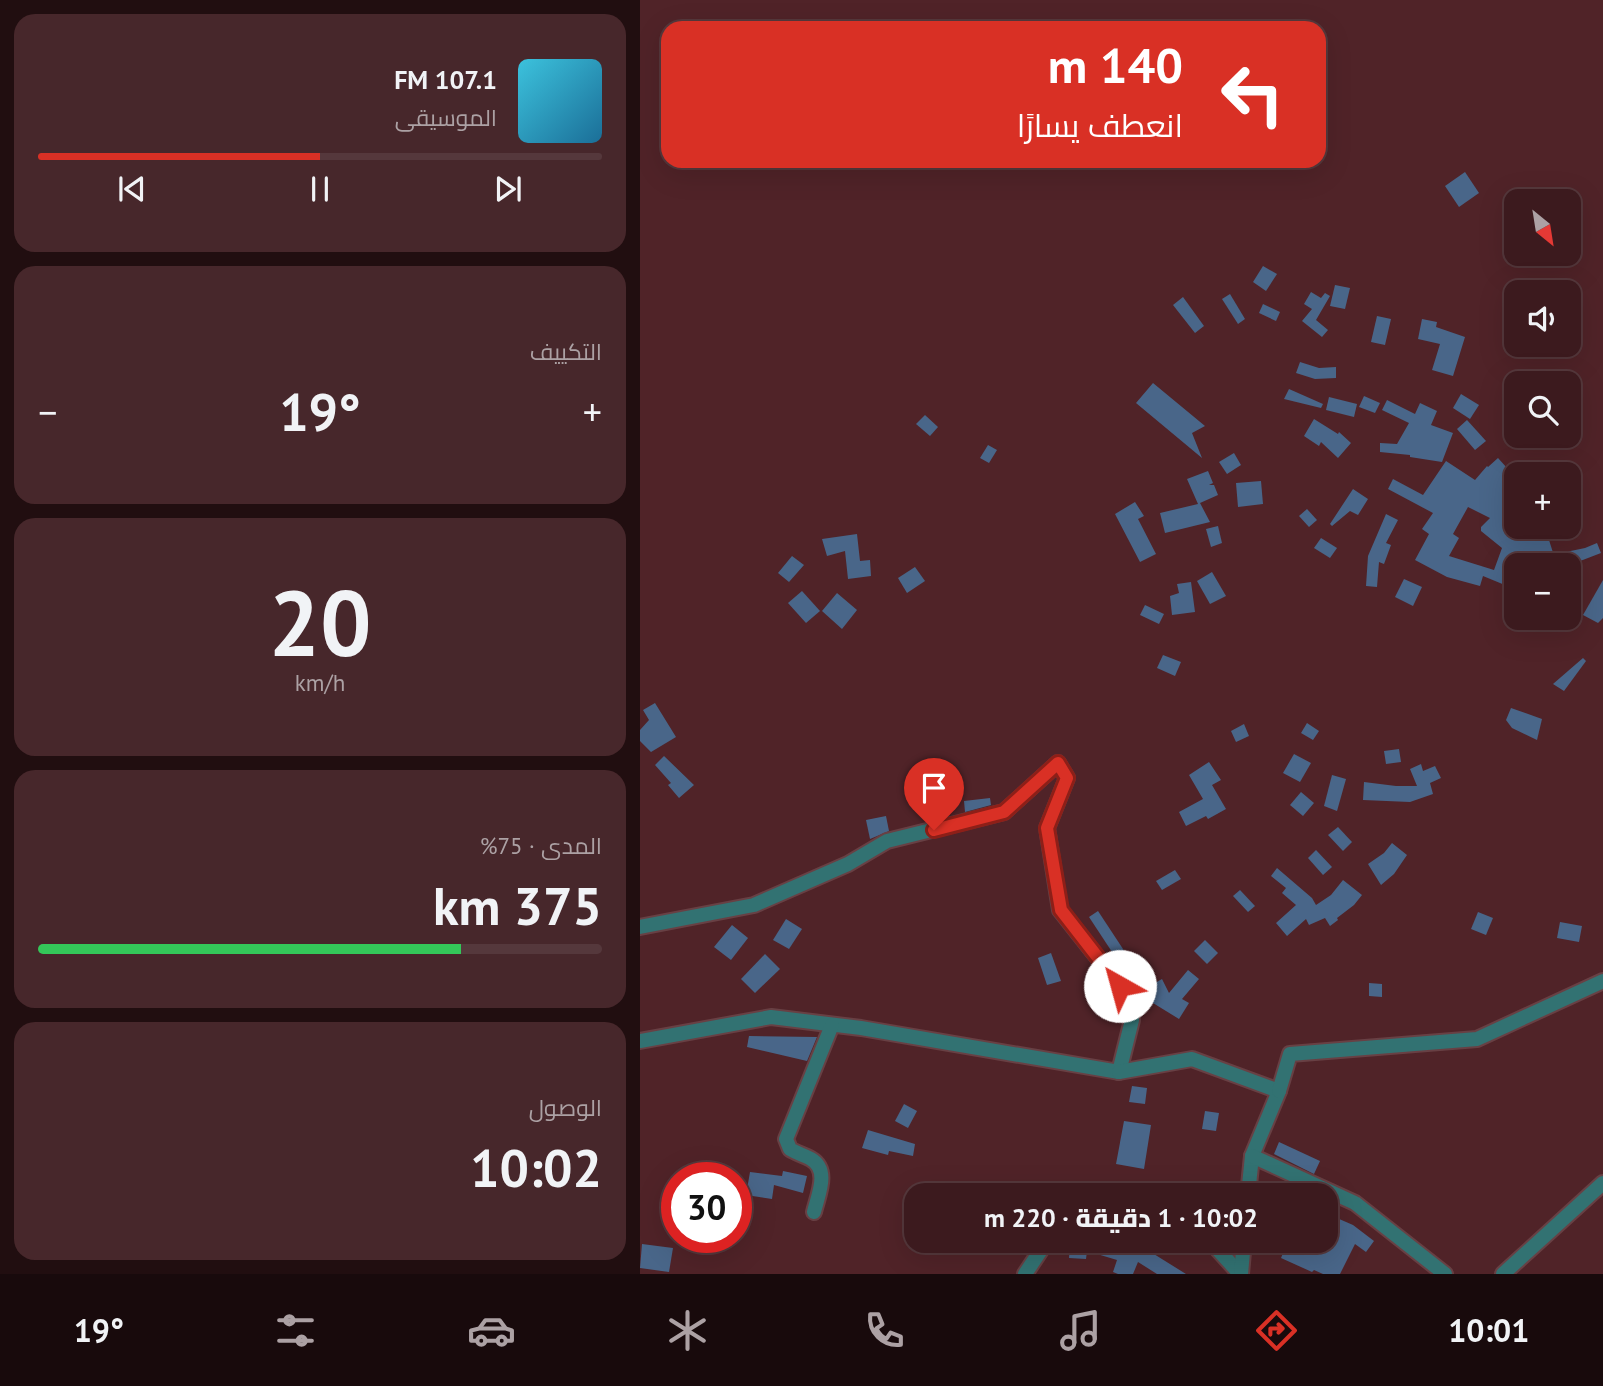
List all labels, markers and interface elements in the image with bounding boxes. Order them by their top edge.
text: 140 m [1048,33,1183,97]
icon: left [1207,49,1298,140]
text: 107.1 FM [394,63,497,96]
text: الموسيقى [395,103,497,132]
text: انعطف يسارًا [1017,104,1183,146]
icon: previous [113,170,151,208]
icon: pause [301,170,339,208]
icon: next [489,170,527,208]
north arrow [1504,189,1582,266]
map controls [1504,189,1581,630]
button: sound [1504,280,1581,357]
text: التكييف [530,337,602,366]
button: search [1504,371,1581,448]
text: 19° [279,378,361,445]
text: − [38,387,57,436]
text: + [583,387,602,436]
button: + [1504,462,1581,539]
button: − [1504,553,1581,630]
text: 20 [268,563,372,681]
text: km/h [295,668,345,697]
pin [904,758,964,830]
icon: arrive [915,769,953,807]
text: المدى · 75% [480,831,602,860]
text: 375 km [433,872,602,939]
position arrow [1083,949,1157,1023]
text: الوصول [529,1093,602,1122]
text: 10:02 [470,1134,602,1201]
speed limit sign: 30 [661,1162,752,1253]
text: 10:02 · 1 دقيقة · 220 m [984,1201,1258,1234]
icon: filters [271,1306,320,1355]
icon: car [467,1306,516,1355]
icon: climate [663,1306,712,1355]
icon: phone [860,1306,909,1355]
icon: music [1056,1306,1105,1355]
icon: directions [1252,1306,1301,1355]
text: 19° [74,1309,124,1351]
text: 10:01 [1448,1309,1529,1351]

